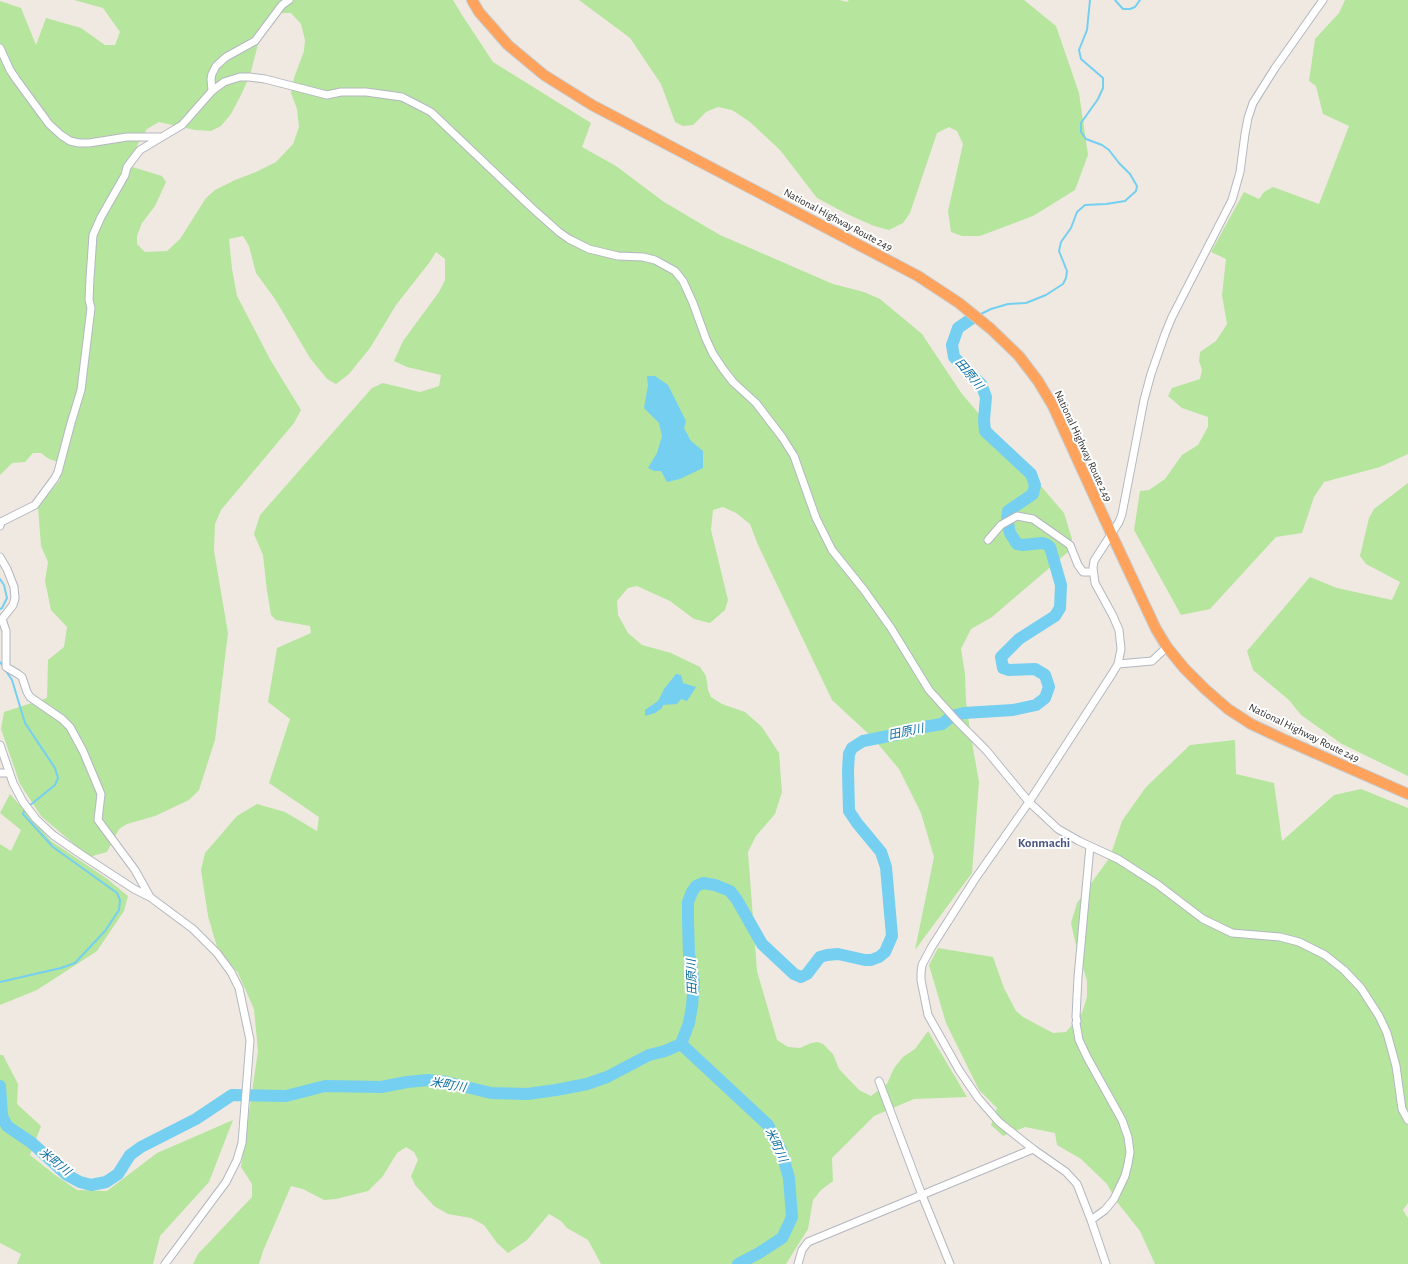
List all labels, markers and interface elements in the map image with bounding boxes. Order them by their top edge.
street label: National Highway Route 249 [781,186,895,254]
water label: 田原川 [952,356,986,392]
street label: National Highway Route 249 [1051,388,1115,504]
street label: National Highway Route 249 [1247,700,1361,766]
water label: 田原川 [887,721,925,743]
district label: Konmachi [1018,835,1070,851]
water label: 田原川 [684,959,700,995]
water label: 米町川 [429,1075,467,1095]
water label: 米町川 [762,1126,790,1164]
water label: 米町川 [36,1145,74,1179]

